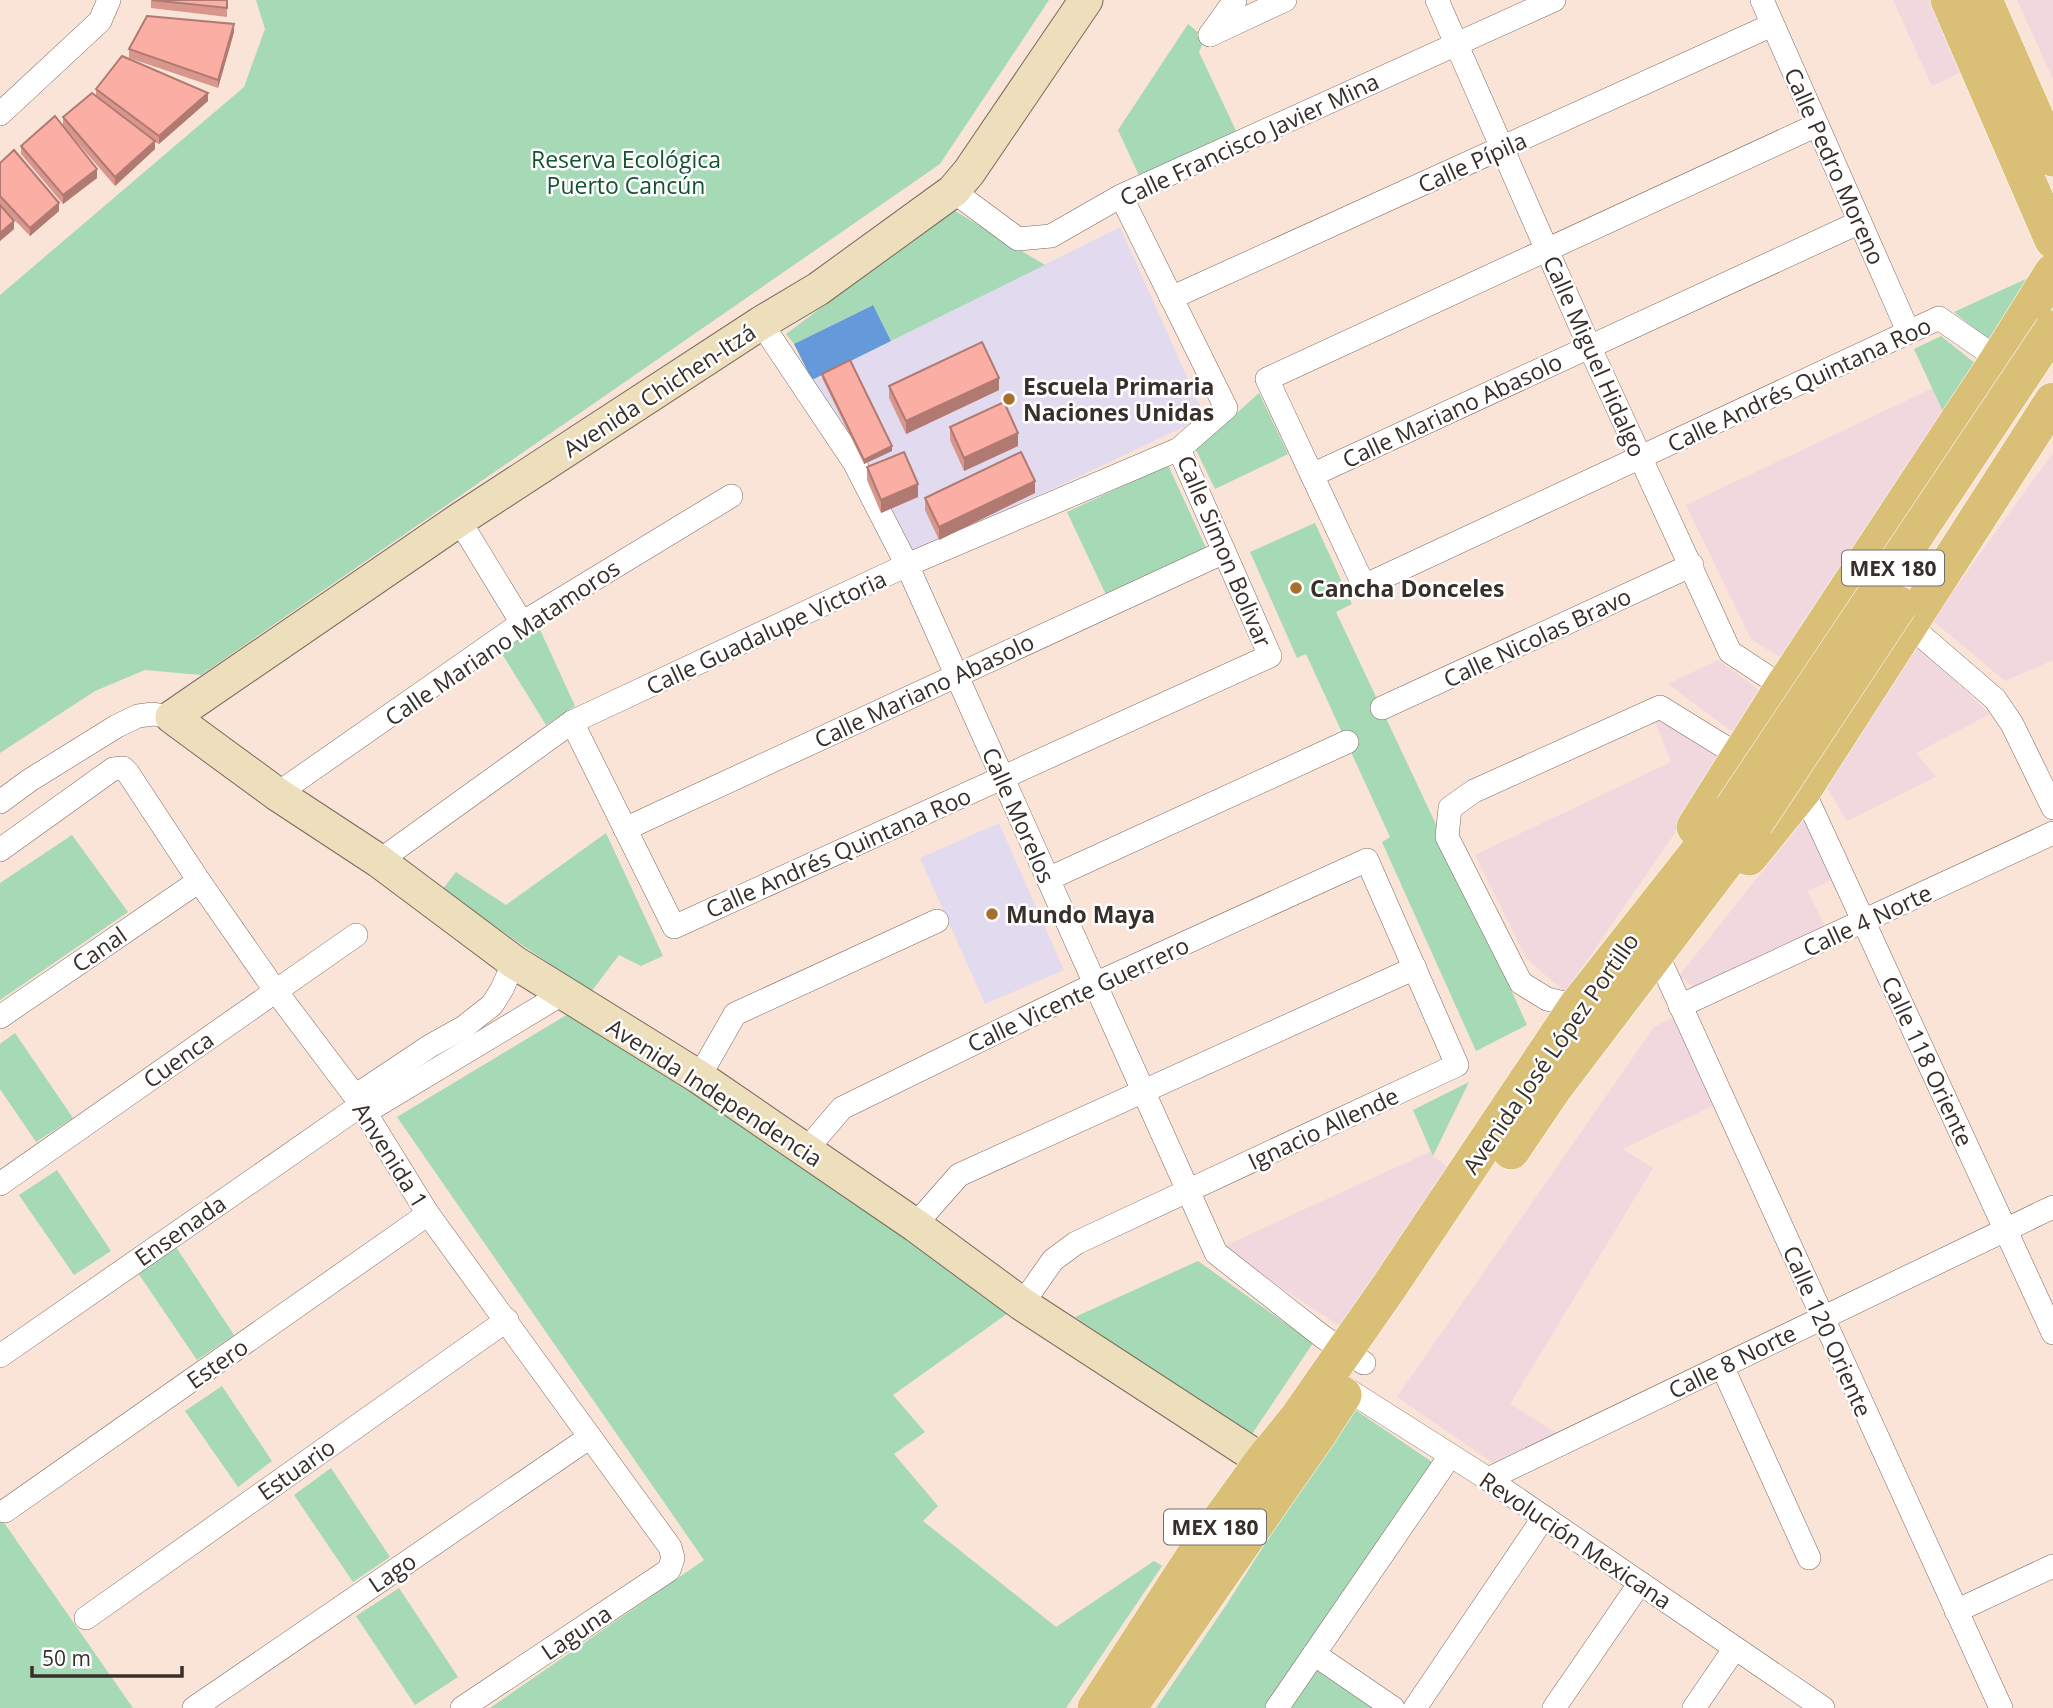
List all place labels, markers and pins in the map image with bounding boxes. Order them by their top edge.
place label: Escuela Primaria Naciones Unidas [1023,370,1214,428]
marker: Escuela Primaria Naciones Unidas [1001,391,1017,407]
place label: Cancha Donceles [1310,572,1504,604]
marker: Cancha Donceles [1288,580,1304,596]
place label: Mundo Maya [1006,898,1155,930]
marker: Mundo Maya [984,906,1000,922]

